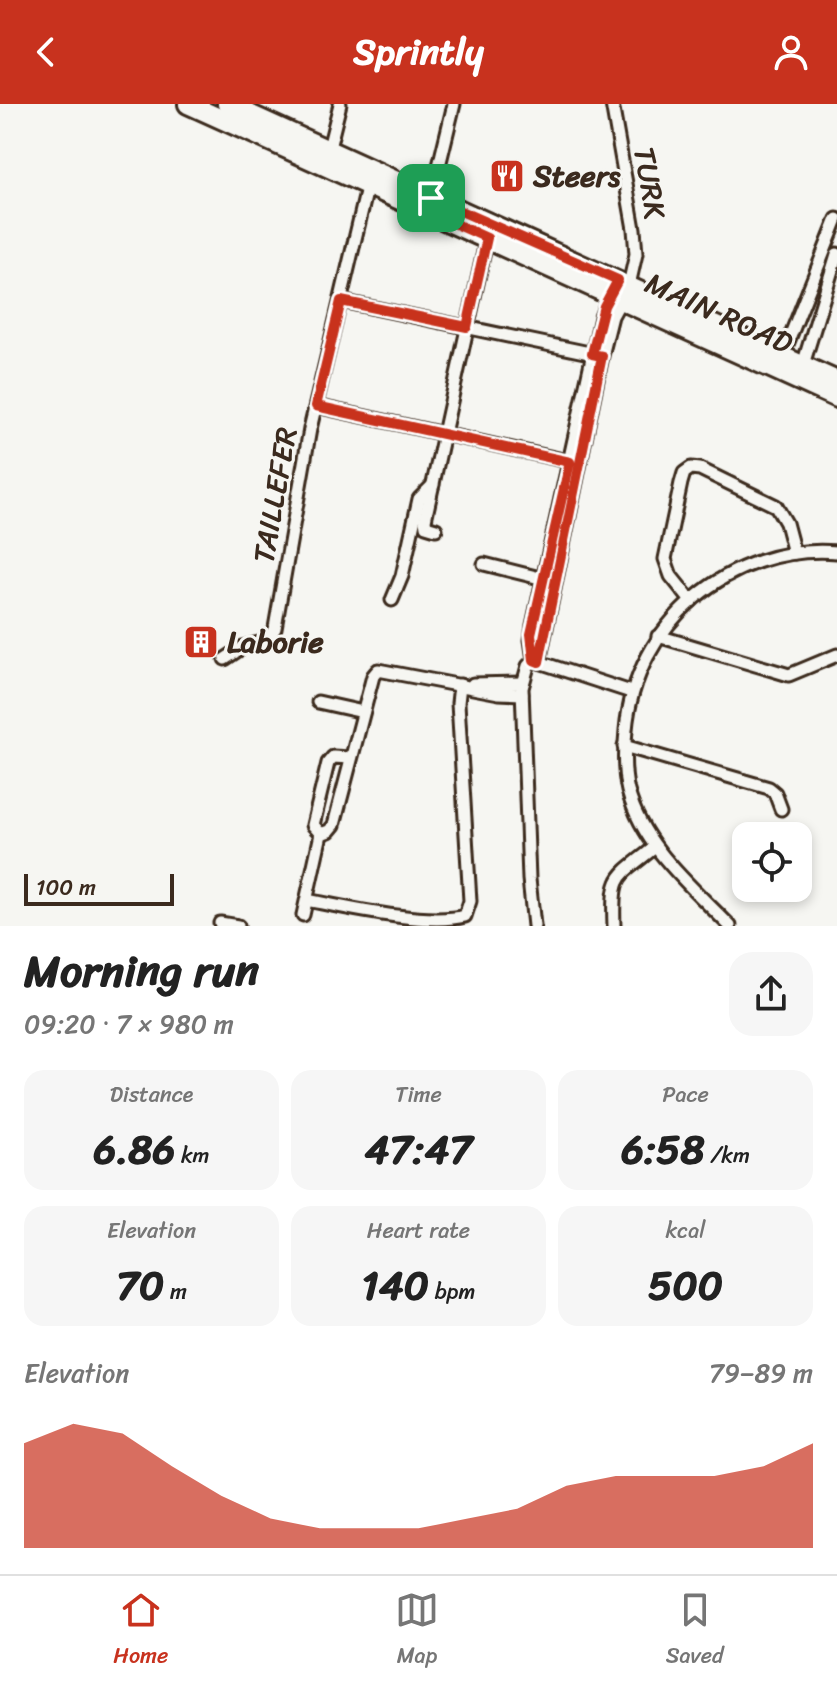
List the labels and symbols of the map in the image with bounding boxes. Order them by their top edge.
street label: TURK [617,142,683,224]
place label: Steers [532,149,621,203]
restaurant icon: Steers [488,157,526,195]
pin [397,164,465,232]
street label: MAIN ROAD [636,256,802,370]
street label: TAILLEFER [236,423,314,567]
place label: Laborie [227,615,324,669]
building icon: Laborie [182,623,220,661]
scale bar [24,870,174,906]

